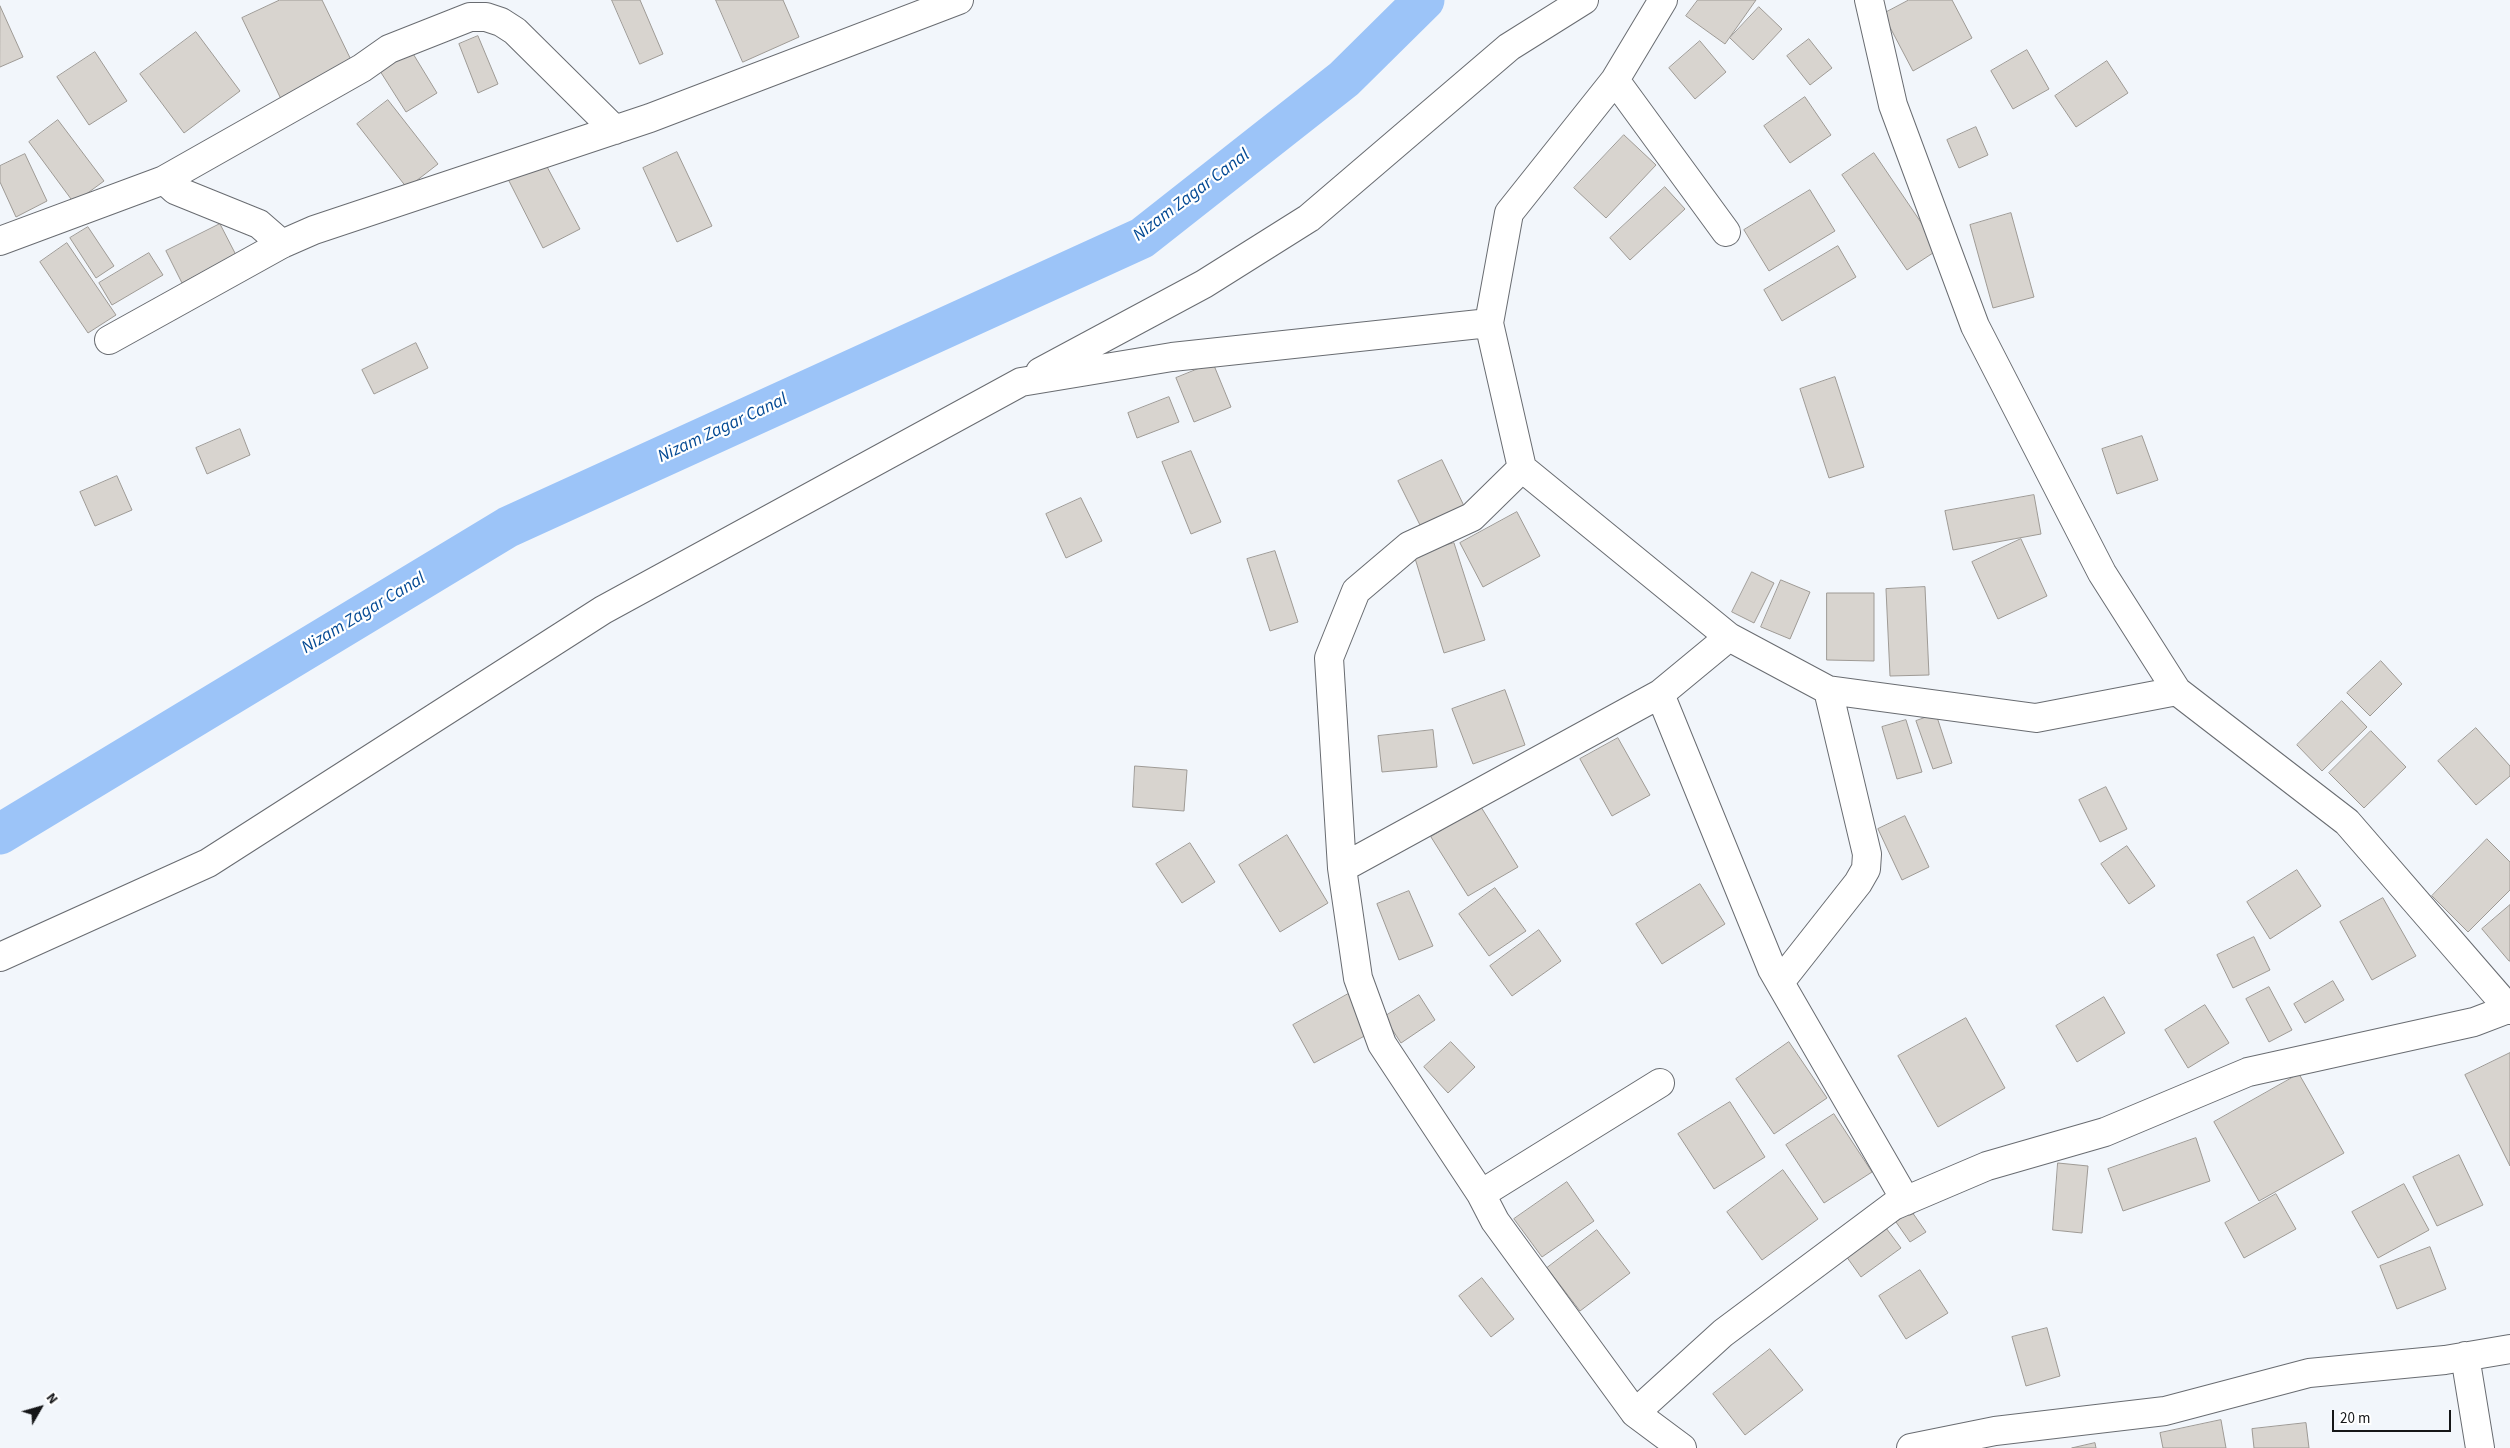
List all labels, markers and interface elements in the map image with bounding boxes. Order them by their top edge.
water label: Nizam Zagar Canal [1129,145,1255,247]
water label: Nizam Zagar Canal [655,389,791,469]
water label: Nizam Zagar Canal [298,569,430,659]
north arrow [15,1383,65,1433]
text: N [41,1389,63,1409]
scale bar [2335,1400,2454,1432]
text: 20 m [2340,1408,2370,1429]

